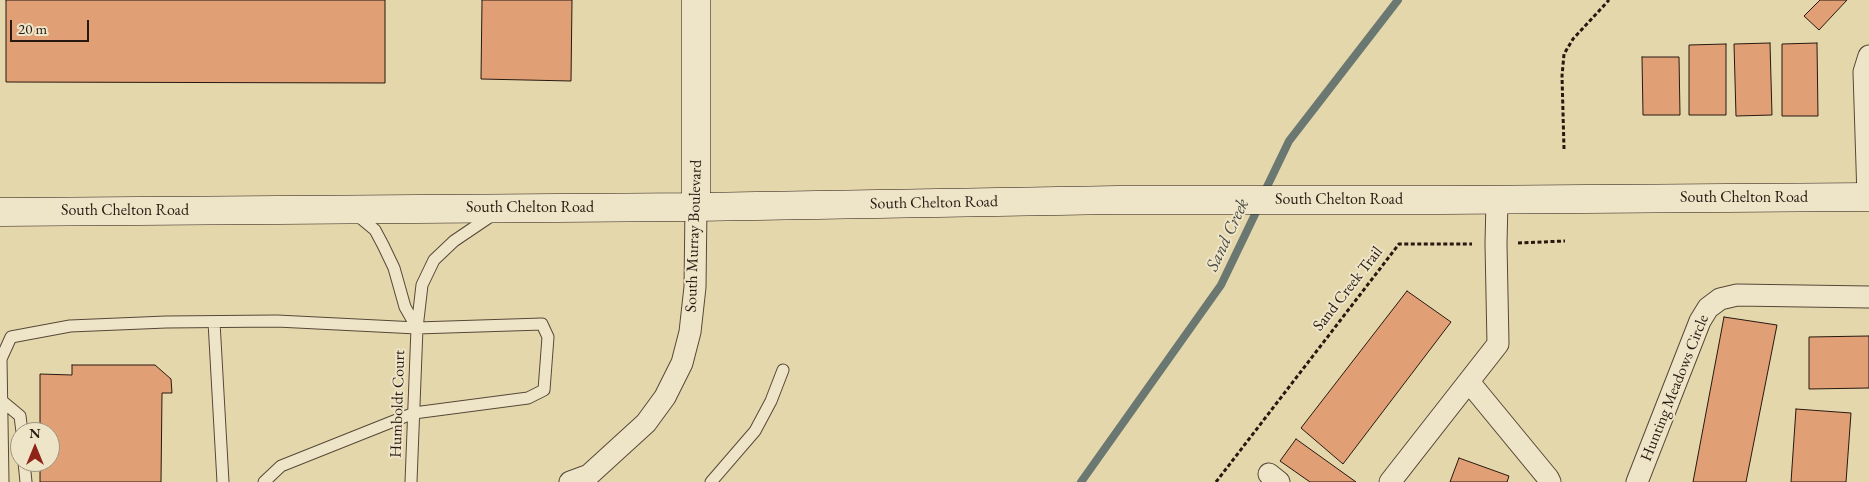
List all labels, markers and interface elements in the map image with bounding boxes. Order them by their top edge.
scale bar [12,10,91,42]
text: 20 m [18,19,47,38]
street label: South Murray Boulevard [682,159,706,313]
street label: South Chelton Road [1680,188,1808,208]
street label: South Chelton Road [1275,190,1403,210]
street label: South Chelton Road [870,192,998,214]
water label: Sand Creek [1202,195,1254,275]
street label: South Chelton Road [466,198,594,218]
street label: South Chelton Road [61,201,189,221]
street label: Sand Creek Trail [1309,243,1387,335]
street label: Hunting Meadows Circle [1637,312,1713,464]
street label: Humboldt Court [387,350,409,458]
north arrow [10,422,60,472]
text: N [29,424,41,442]

